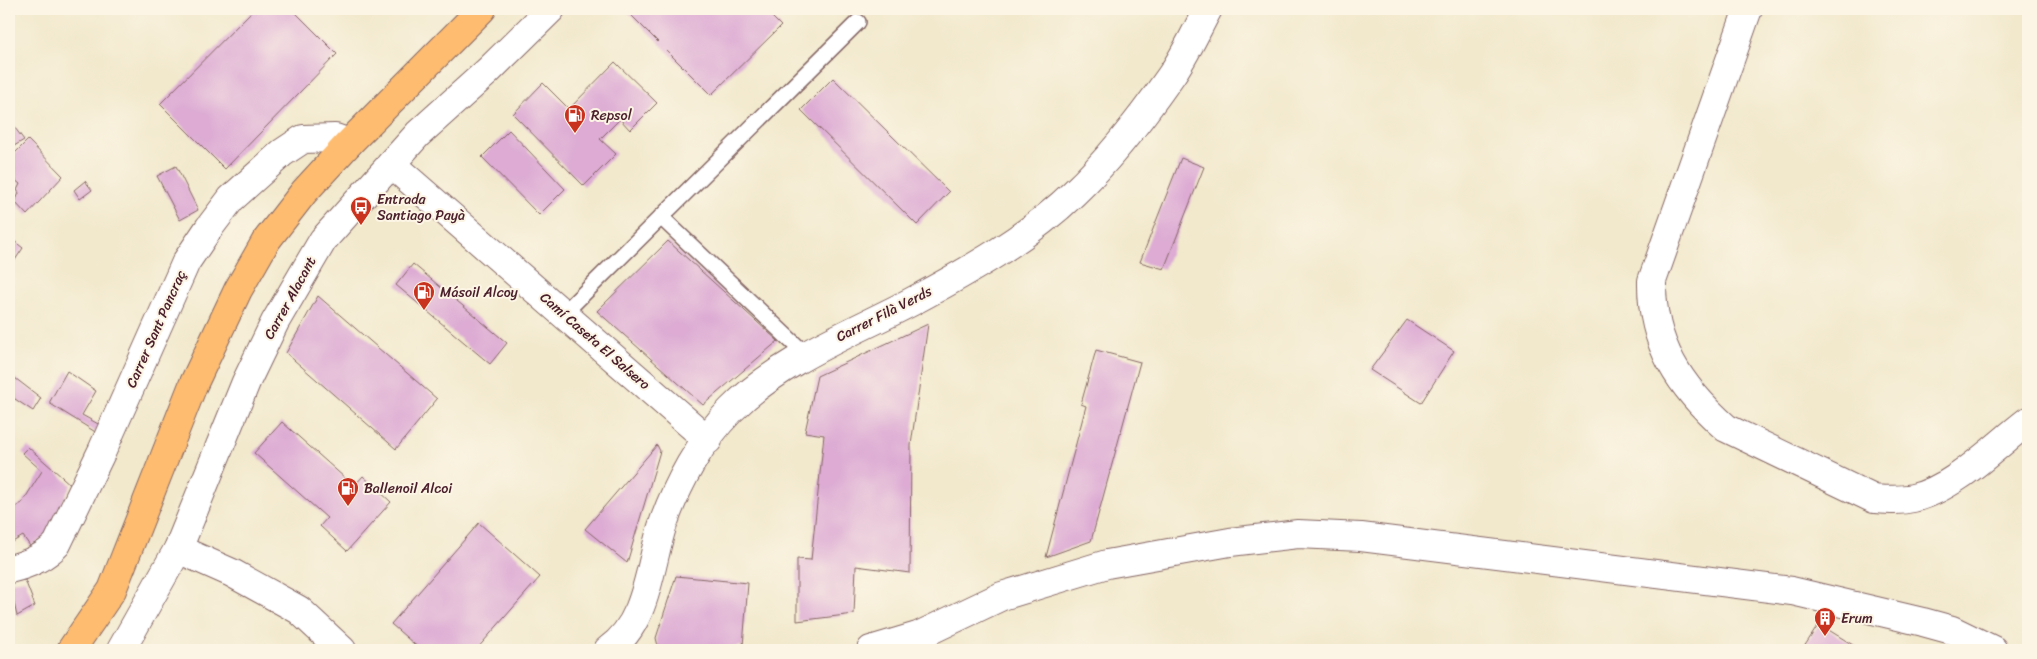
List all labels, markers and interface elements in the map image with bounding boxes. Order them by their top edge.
fuel station icon: Repsol [563,103,587,134]
place label: Repsol [591,103,633,128]
place label: Entrada Santiago Payà [377,187,465,228]
bus stop icon: Entrada Santiago Payà [349,195,373,226]
street label: Carrer Alacant [257,252,323,344]
street label: Carrer Sant Pancraç [119,266,193,392]
street label: Carrer Filà Verds [832,279,937,349]
fuel station icon: Másoil Alcoy [412,280,436,311]
place label: Másoil Alcoy [440,280,519,305]
street label: Camí Caseta El Salsero [534,286,656,396]
fuel station icon: Ballenoil Alcoi [336,476,360,507]
place label: Ballenoil Alcoi [364,476,453,501]
building icon: Erum [1813,606,1837,637]
place label: Erum [1841,606,1873,631]

